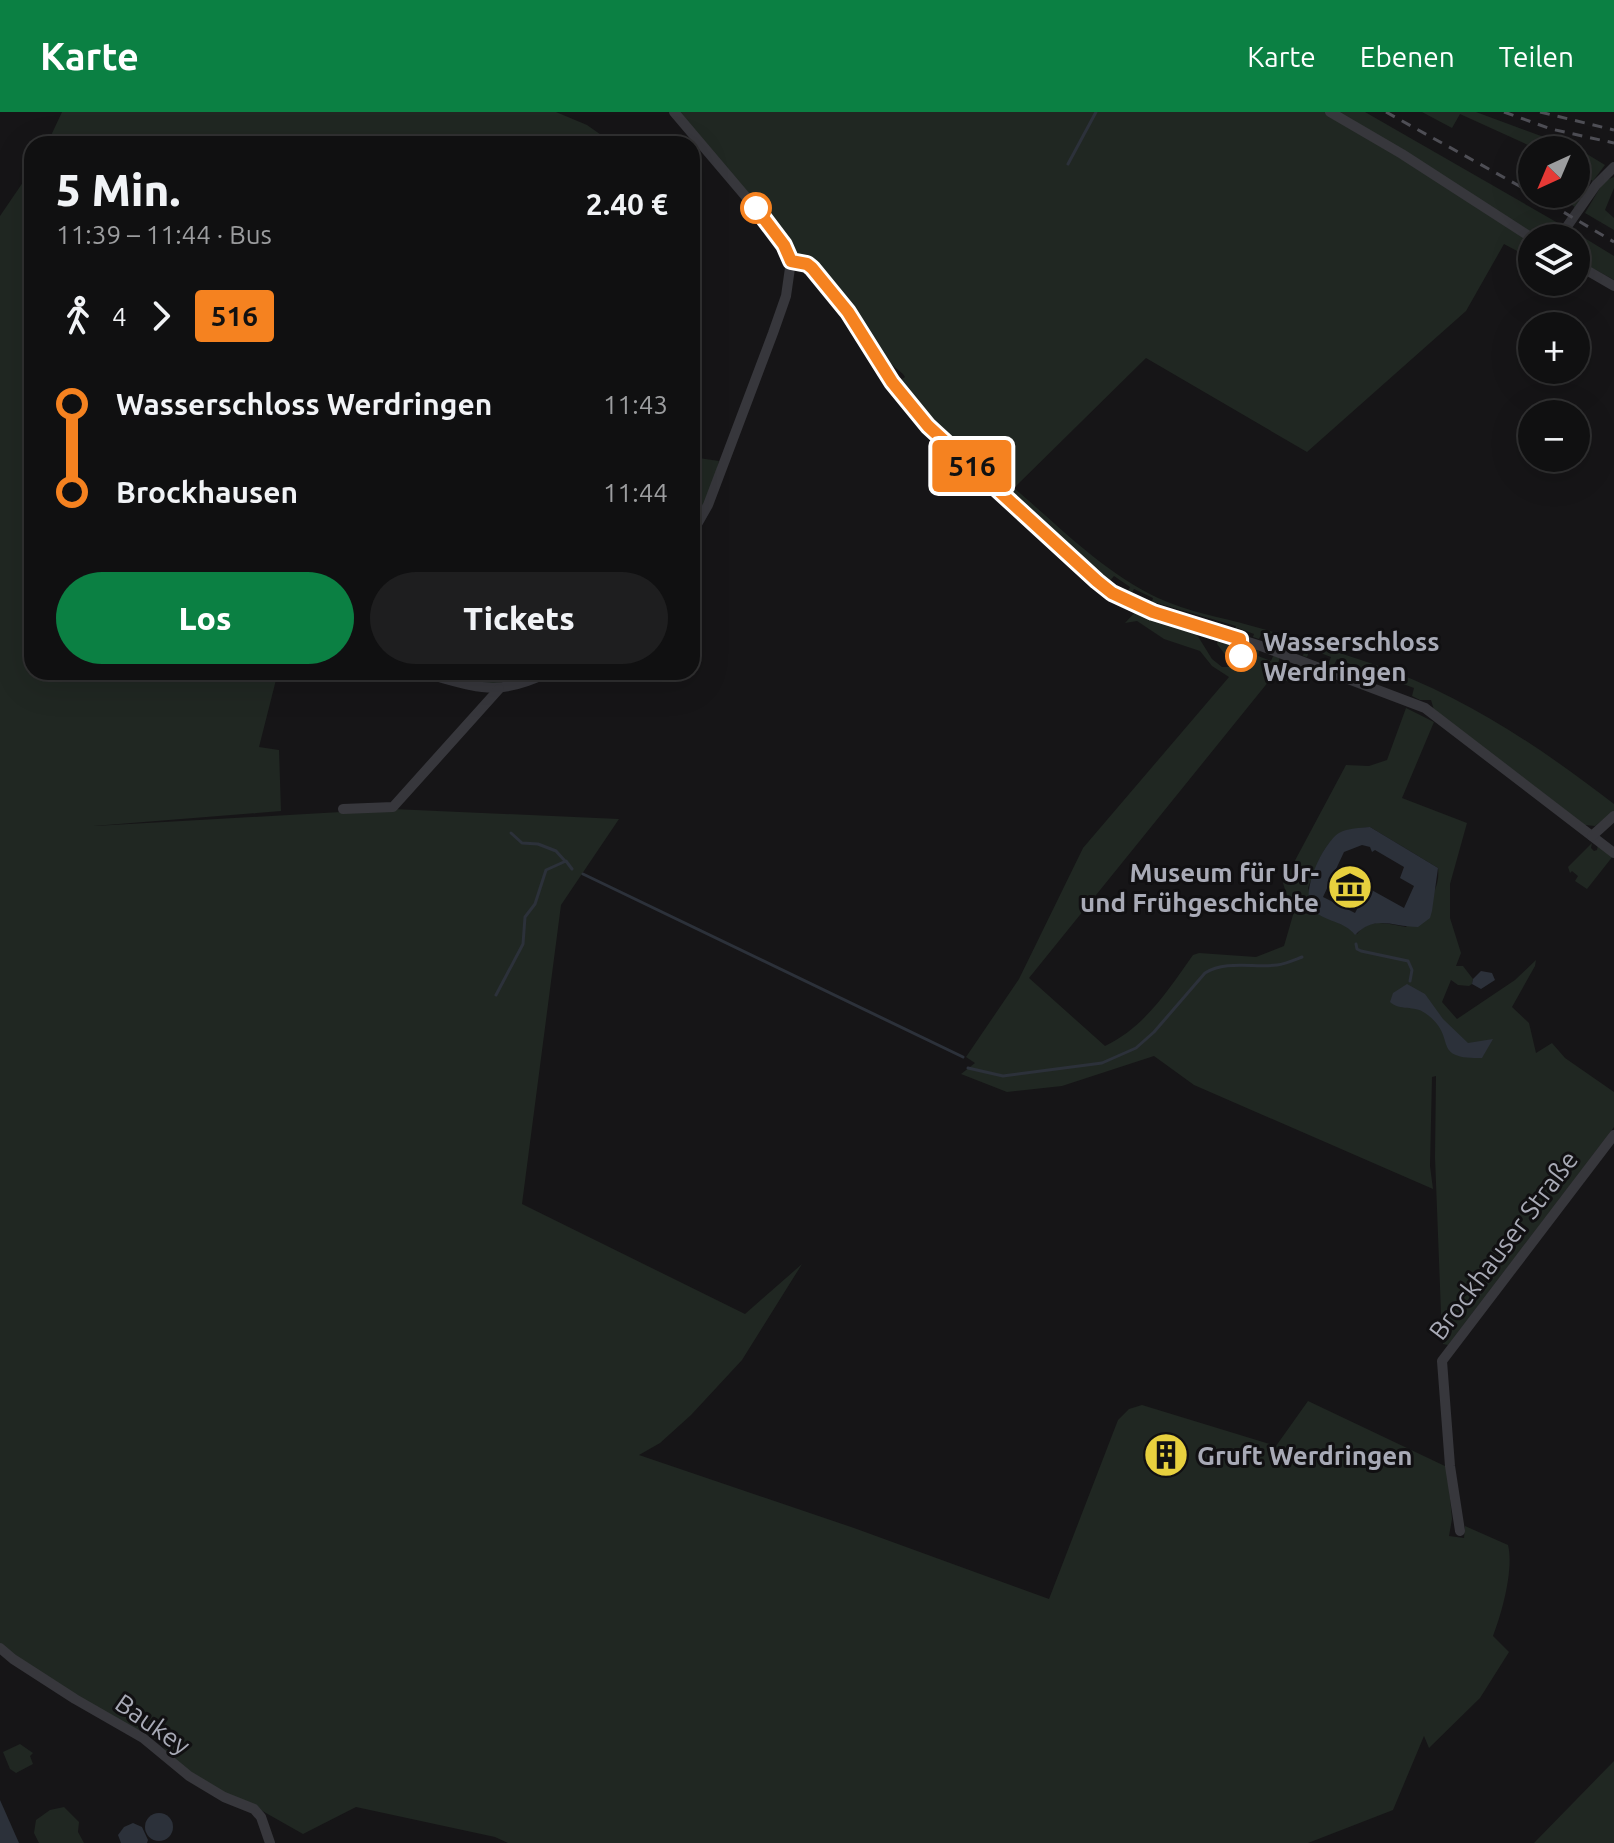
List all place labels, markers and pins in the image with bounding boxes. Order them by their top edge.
unlabelled marker [741,193,771,223]
place label: Wasserschloss Werdringen [1263,627,1439,686]
marker: Wasserschloss Werdringen [1226,641,1256,671]
place label: Museum für Ur- und Frühgeschichte [1080,858,1319,917]
museum icon: Museum für Ur- und Frühgeschichte [1326,863,1374,911]
building icon: Gruft Werdringen [1142,1431,1190,1479]
place label: Gruft Werdringen [1197,1441,1412,1470]

